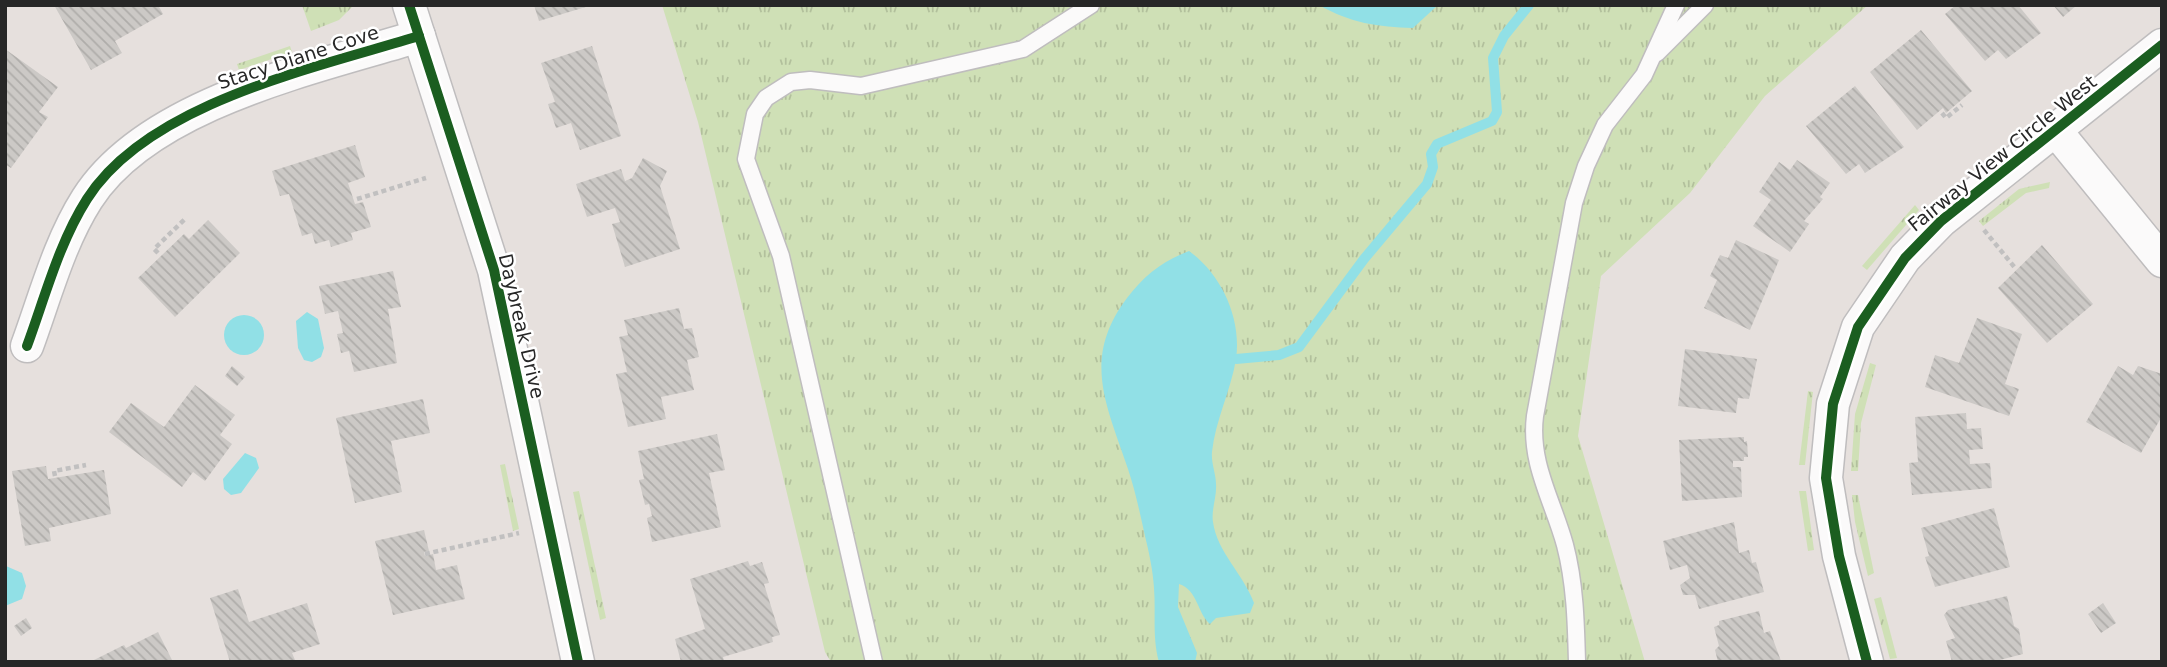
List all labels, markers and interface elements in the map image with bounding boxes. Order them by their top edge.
street label: Stacy Diane Cove [215,21,381,93]
street label: Fairway View Circle West [1904,70,2100,236]
street label: Daybreak Drive [495,251,549,401]

